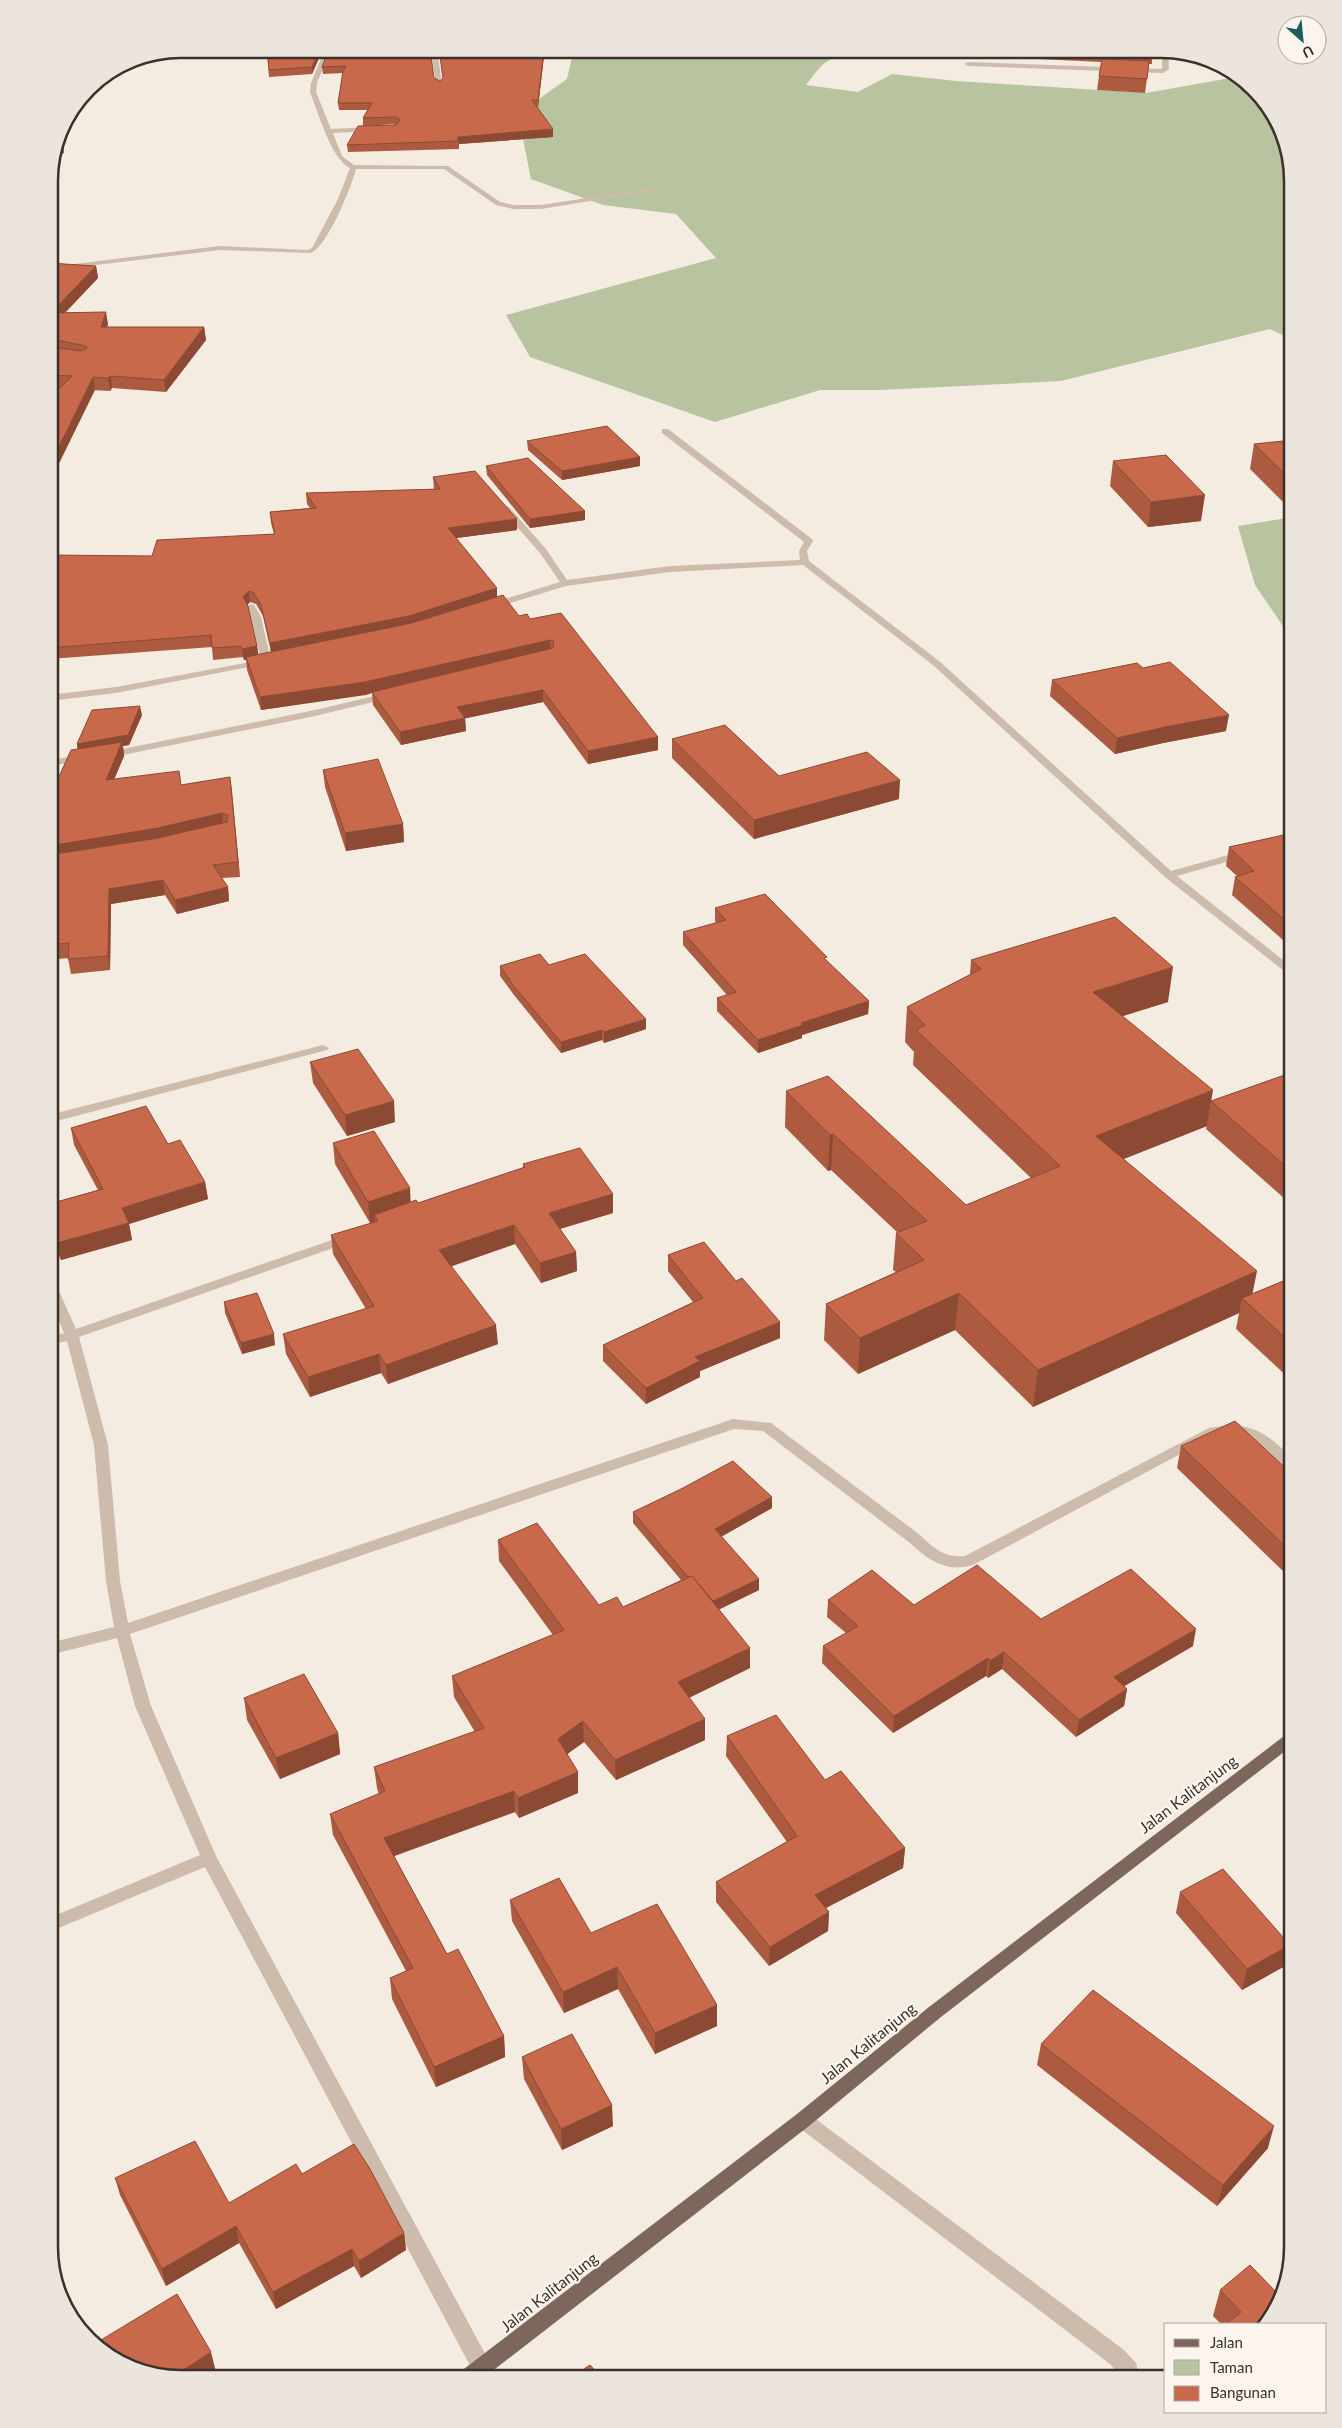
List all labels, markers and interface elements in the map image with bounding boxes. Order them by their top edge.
north arrow [1277,15,1327,65]
text: U [1300,42,1317,62]
street label: Jalan Kalitanjung [1135,1751,1240,1837]
street label: Jalan Kalitanjung [816,1998,919,2087]
street label: Jalan Kalitanjung [496,2248,601,2335]
legend [1164,2323,1327,2413]
text: Jalan [1210,2333,1243,2351]
text: Taman [1210,2358,1253,2376]
text: Bangunan [1210,2383,1276,2401]

